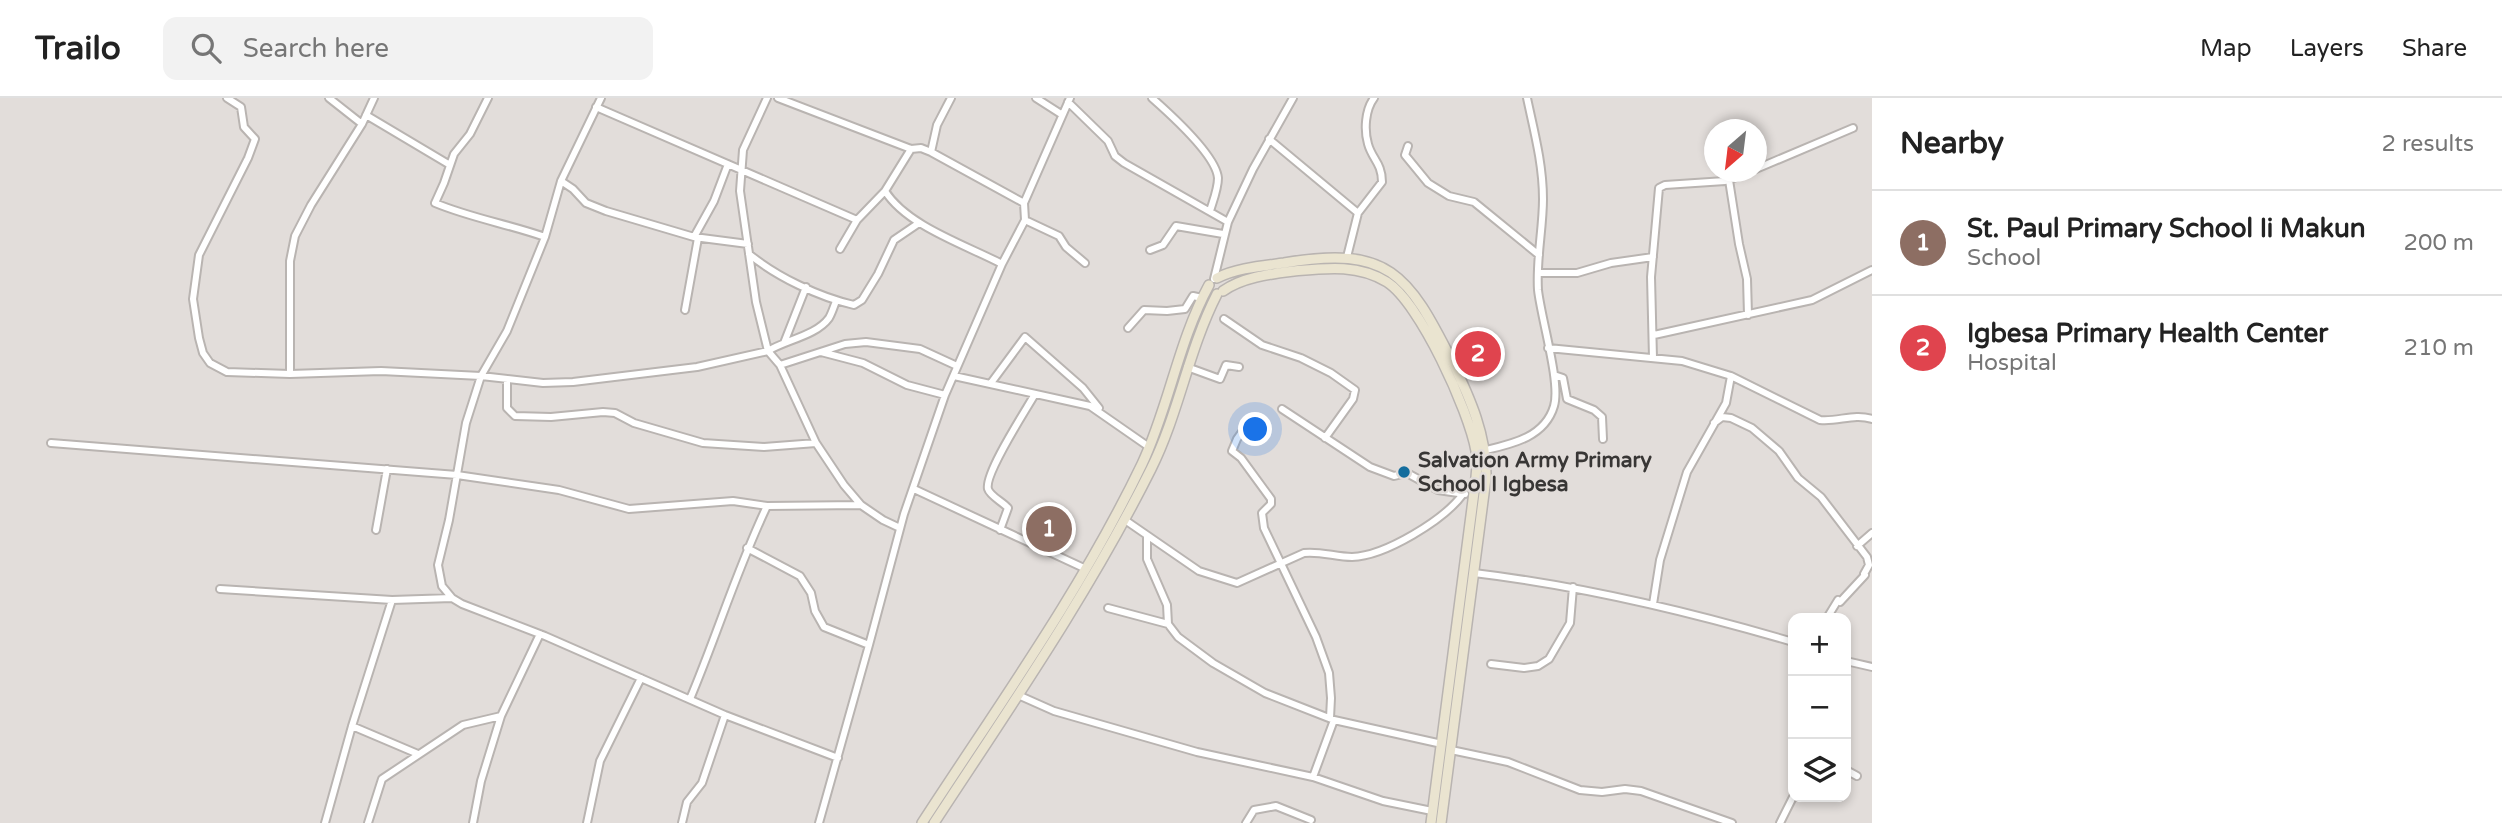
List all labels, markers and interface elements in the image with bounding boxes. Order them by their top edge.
search box [163,17,653,80]
text: Trailo [35,29,121,68]
icon: search [187,29,225,67]
text: Search here [243,33,389,64]
text: Map [2200,34,2252,63]
text: Layers [2290,34,2364,63]
text: Share [2402,34,2467,63]
north arrow [1704,119,1767,182]
text: Nearby [1900,125,2004,162]
text: 2 results [2381,130,2474,158]
text: St. Paul Primary School Ii Makun [1967,213,2366,244]
text: 1 [1916,229,1930,257]
text: 200 m [2404,229,2474,257]
text: School [1967,244,2041,272]
text: Igbesa Primary Health Center [1967,318,2328,349]
pin: 2 [1455,328,1501,380]
text: 2 [1916,334,1930,362]
text: 210 m [2404,334,2474,362]
text: Hospital [1967,349,2057,377]
your location [1238,412,1272,446]
place label: Salvation Army Primary School I Igbesa [1418,448,1653,497]
marker: Salvation Army Primary School I Igbesa [1396,464,1412,480]
pin: 1 [1026,503,1072,555]
map controls [1788,613,1851,802]
button: + [1788,613,1851,676]
button: − [1788,676,1851,739]
button: layers [1788,739,1851,802]

